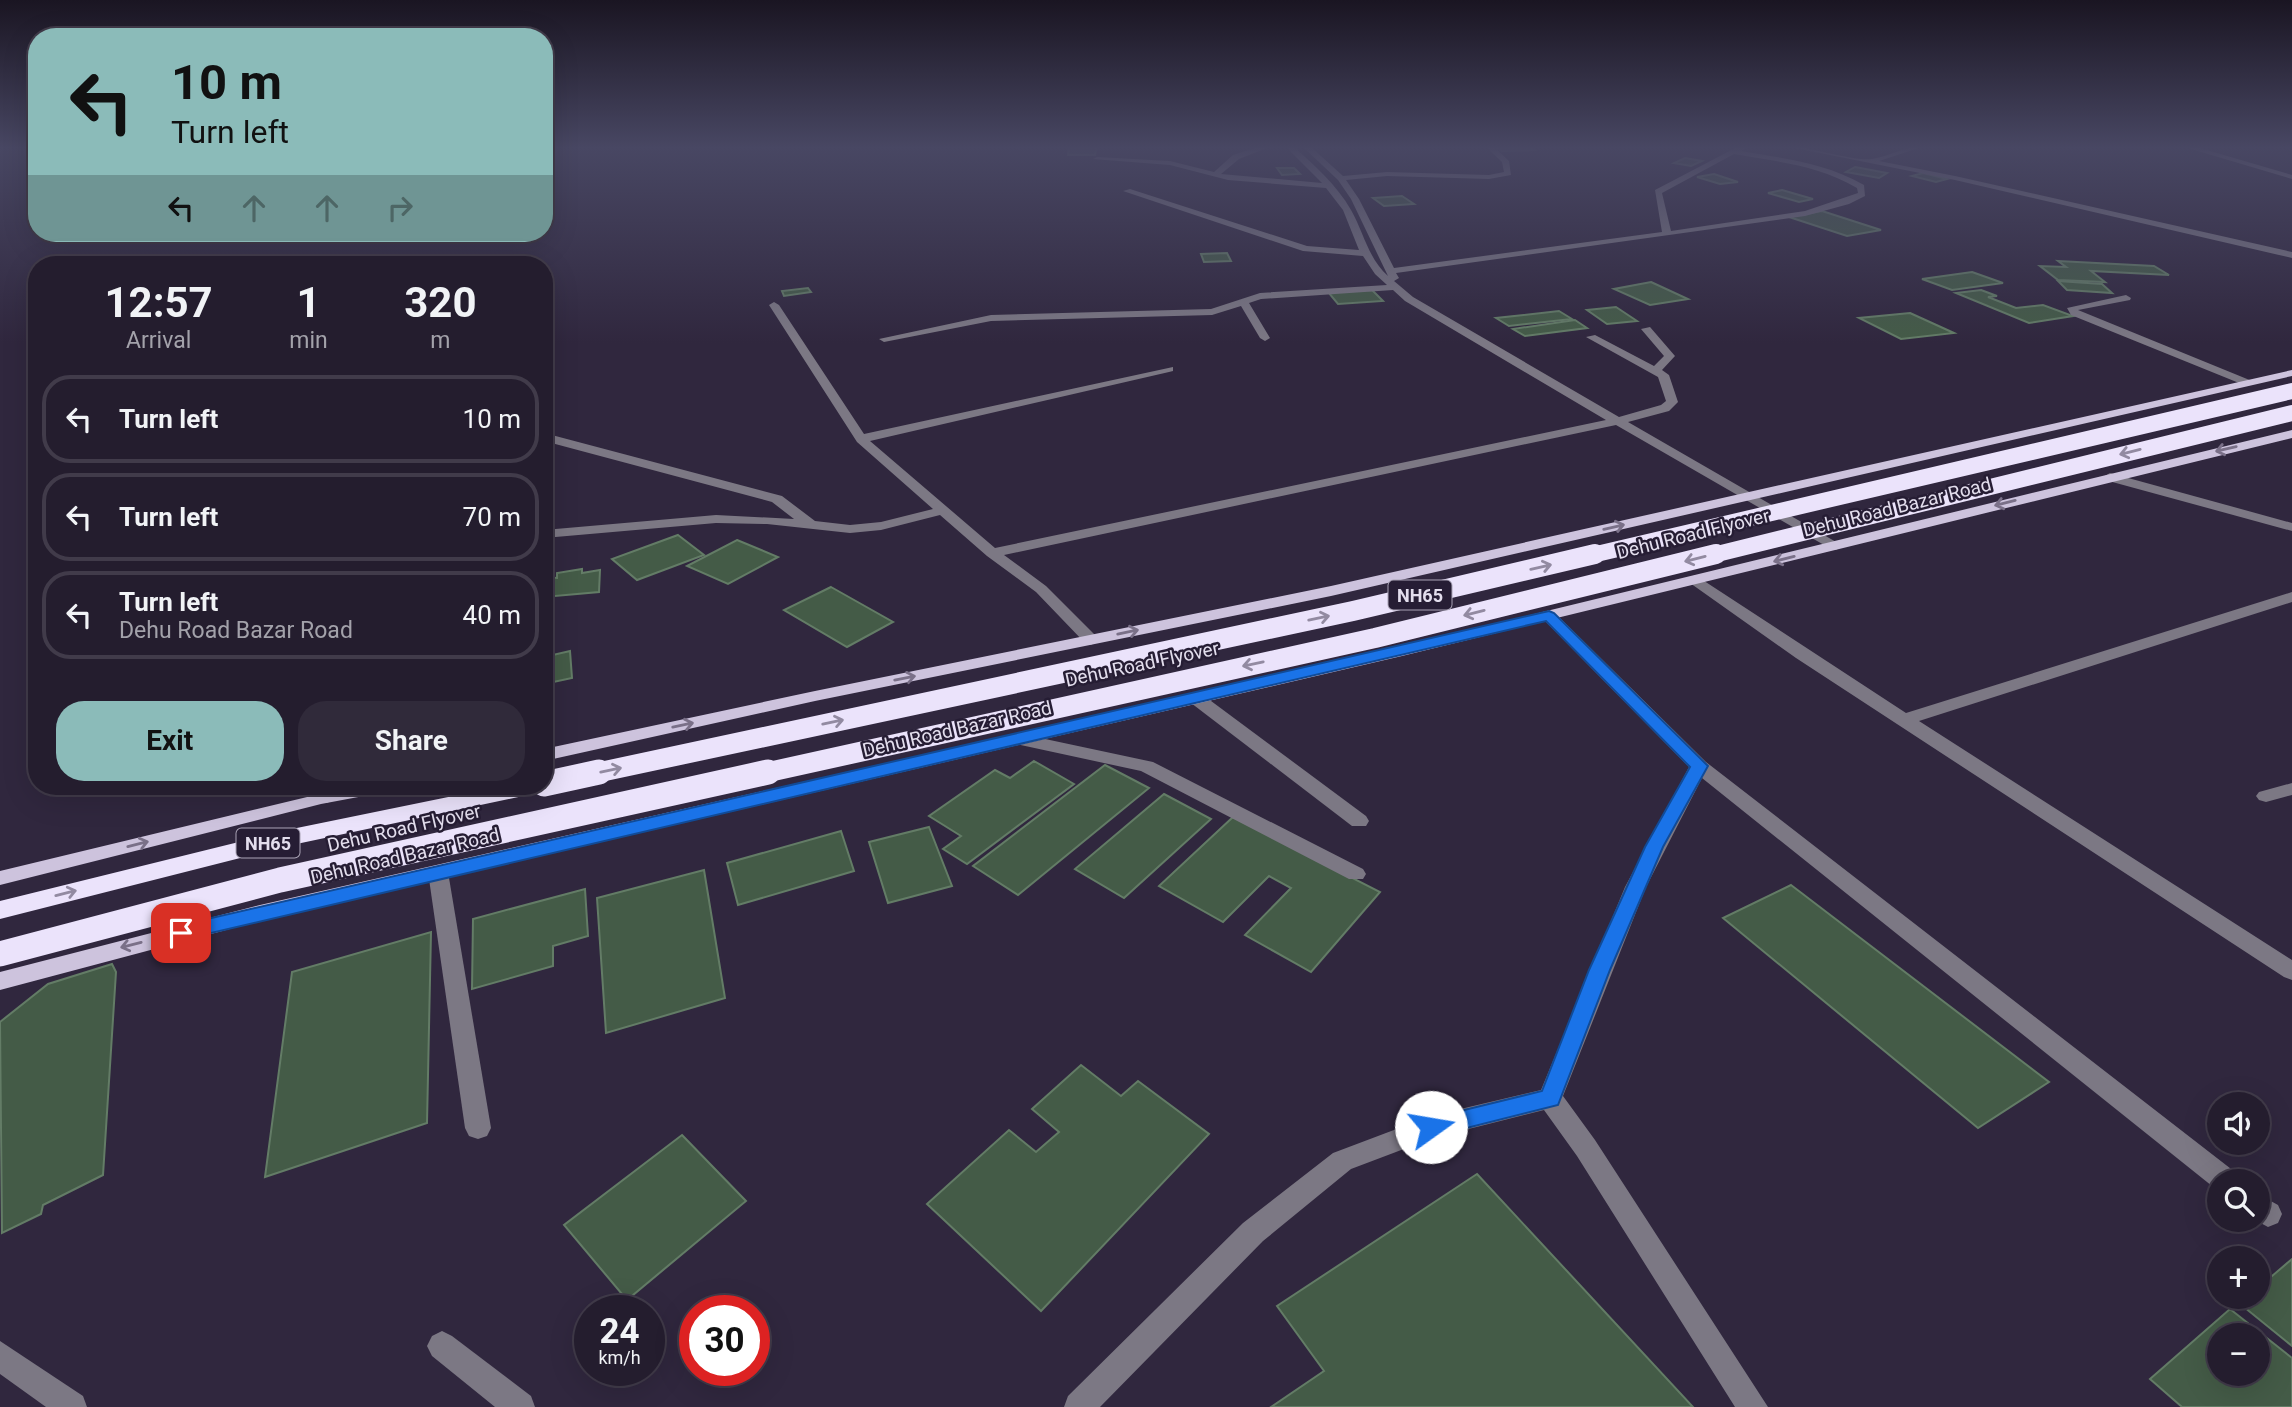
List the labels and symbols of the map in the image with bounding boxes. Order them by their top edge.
one-way arrow [2215,443,2238,457]
one-way arrow [2120,447,2142,460]
street label: Dehu Road Bazar Road [1800,472,1994,542]
one-way arrow [1994,497,2017,510]
street label: Dehu Road Flyover [1614,504,1772,564]
one-way arrow [1602,520,1625,533]
one-way arrow [1684,553,1707,566]
one-way arrow [1773,553,1796,566]
one-way arrow [1529,560,1552,573]
road number: NH65 [1388,580,1452,610]
one-way arrow [1463,607,1486,620]
one-way arrow [1307,611,1330,625]
one-way arrow [1116,625,1139,639]
street label: Dehu Road Flyover [1063,636,1222,692]
one-way arrow [1242,658,1265,672]
one-way arrow [893,671,916,685]
street label: Dehu Road Bazar Road [860,696,1054,762]
one-way arrow [821,715,844,728]
one-way arrow [671,717,694,731]
one-way arrow [599,763,622,777]
street label: Dehu Road Flyover [325,799,484,857]
street label: Dehu Road Bazar Road [308,823,502,889]
road number: NH65 [236,828,300,858]
one-way arrow [126,837,148,850]
one-way arrow [54,886,77,899]
pin [151,903,211,963]
one-way arrow [120,939,143,952]
position arrow [1394,1090,1468,1164]
speed limit sign: 30 [679,1295,770,1386]

